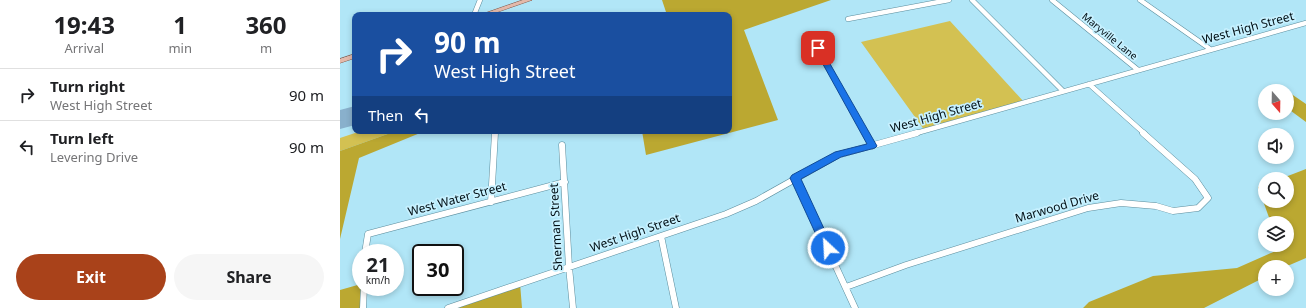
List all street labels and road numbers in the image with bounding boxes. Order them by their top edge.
street label: West High Street [1200,7,1296,48]
street label: Maryville Lane [1079,9,1141,63]
street label: West High Street [888,94,984,137]
street label: West Water Street [406,177,509,220]
street label: Sherman Street [545,182,566,271]
street label: Marwood Drive [1013,186,1101,227]
street label: West High Street [587,209,683,256]

